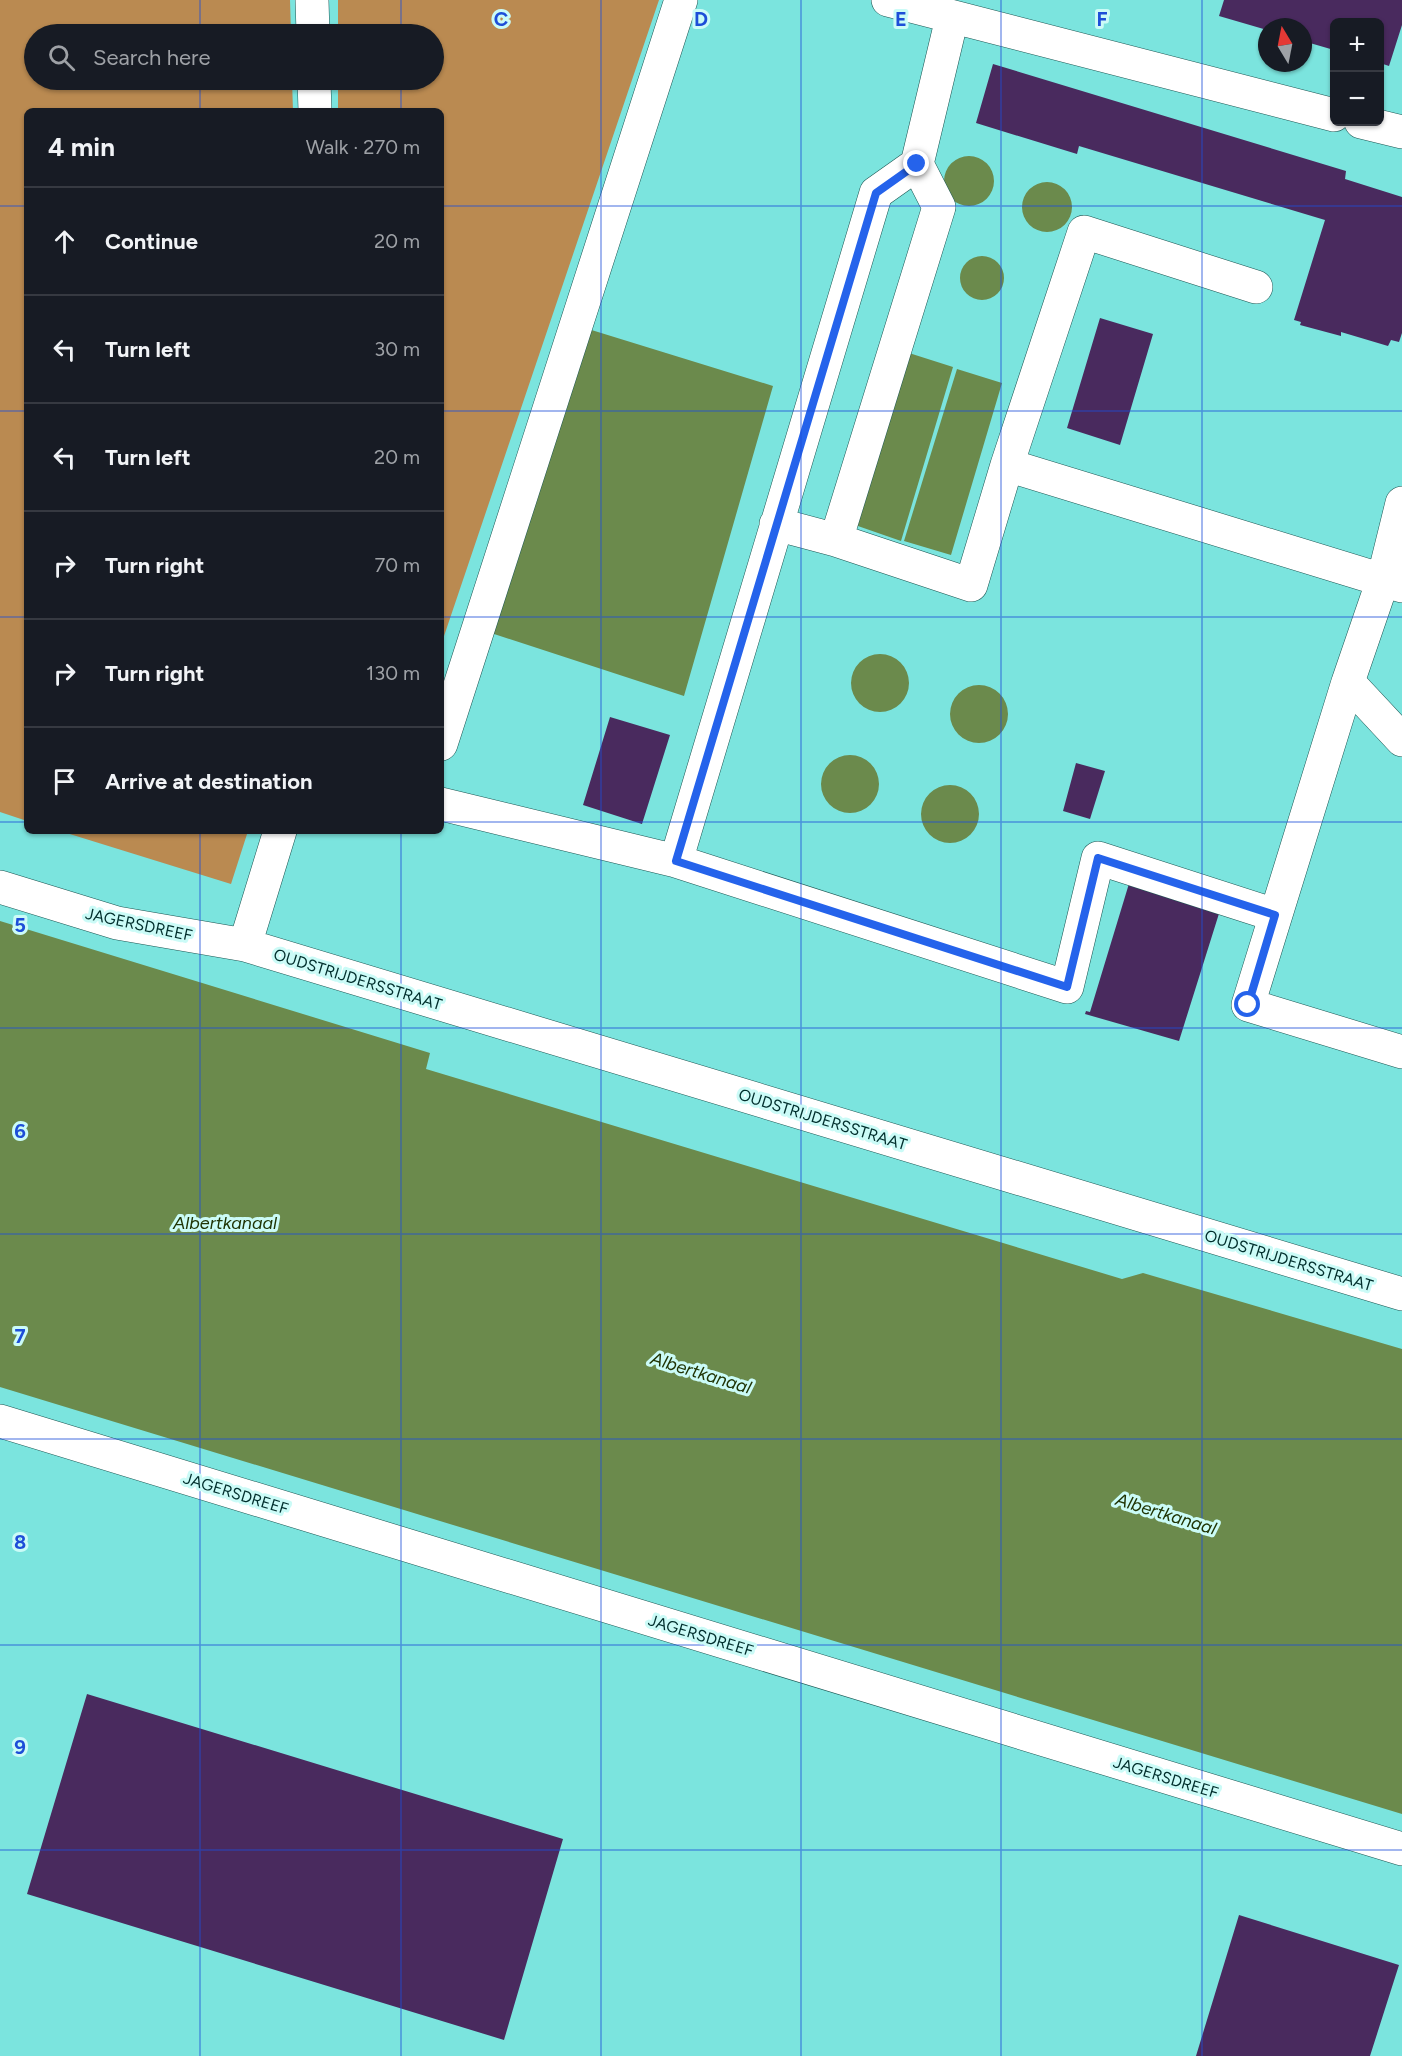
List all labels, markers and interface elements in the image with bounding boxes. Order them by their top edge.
text: C [494,7,508,31]
text: D [694,7,708,31]
text: E [895,7,907,31]
text: F [1096,7,1108,31]
north arrow [1258,18,1312,72]
map controls [1330,18,1384,126]
button: + [1330,18,1384,72]
search box [24,24,444,90]
icon: search [45,41,78,74]
text: Search here [93,44,211,71]
button: − [1330,72,1384,126]
text: 4 min [48,131,115,163]
text: Walk · 270 m [306,135,420,159]
route end [903,150,929,176]
icon: ahead [48,225,81,258]
text: Continue [105,228,198,255]
text: 20 m [374,229,420,253]
icon: left [48,333,81,366]
text: Turn left [105,336,191,363]
text: 30 m [374,337,420,361]
icon: left [48,441,81,474]
text: Turn left [105,444,191,471]
text: 20 m [374,445,420,469]
icon: right [48,549,81,582]
text: Turn right [105,552,204,579]
text: 70 m [374,553,420,577]
icon: right [48,657,81,690]
text: Turn right [105,660,204,687]
text: 130 m [366,661,420,685]
icon: arrive [48,765,81,798]
text: Arrive at destination [105,768,313,795]
street label: JAGERSDREEF [84,904,194,945]
text: 5 [14,913,26,937]
street label: OUDSTRIJDERSSTRAAT [271,945,445,1014]
route start [1234,991,1260,1017]
street label: OUDSTRIJDERSSTRAAT [736,1085,910,1154]
text: 6 [14,1119,26,1143]
water label: Albertkanaal [172,1212,278,1234]
street label: OUDSTRIJDERSSTRAAT [1202,1226,1376,1295]
text: 7 [14,1324,26,1348]
water label: Albertkanaal [647,1347,755,1399]
street label: JAGERSDREEF [181,1468,291,1519]
water label: Albertkanaal [1112,1488,1220,1540]
text: 8 [14,1530,26,1554]
street label: JAGERSDREEF [646,1610,756,1661]
text: 9 [14,1735,26,1759]
street label: JAGERSDREEF [1111,1752,1221,1803]

